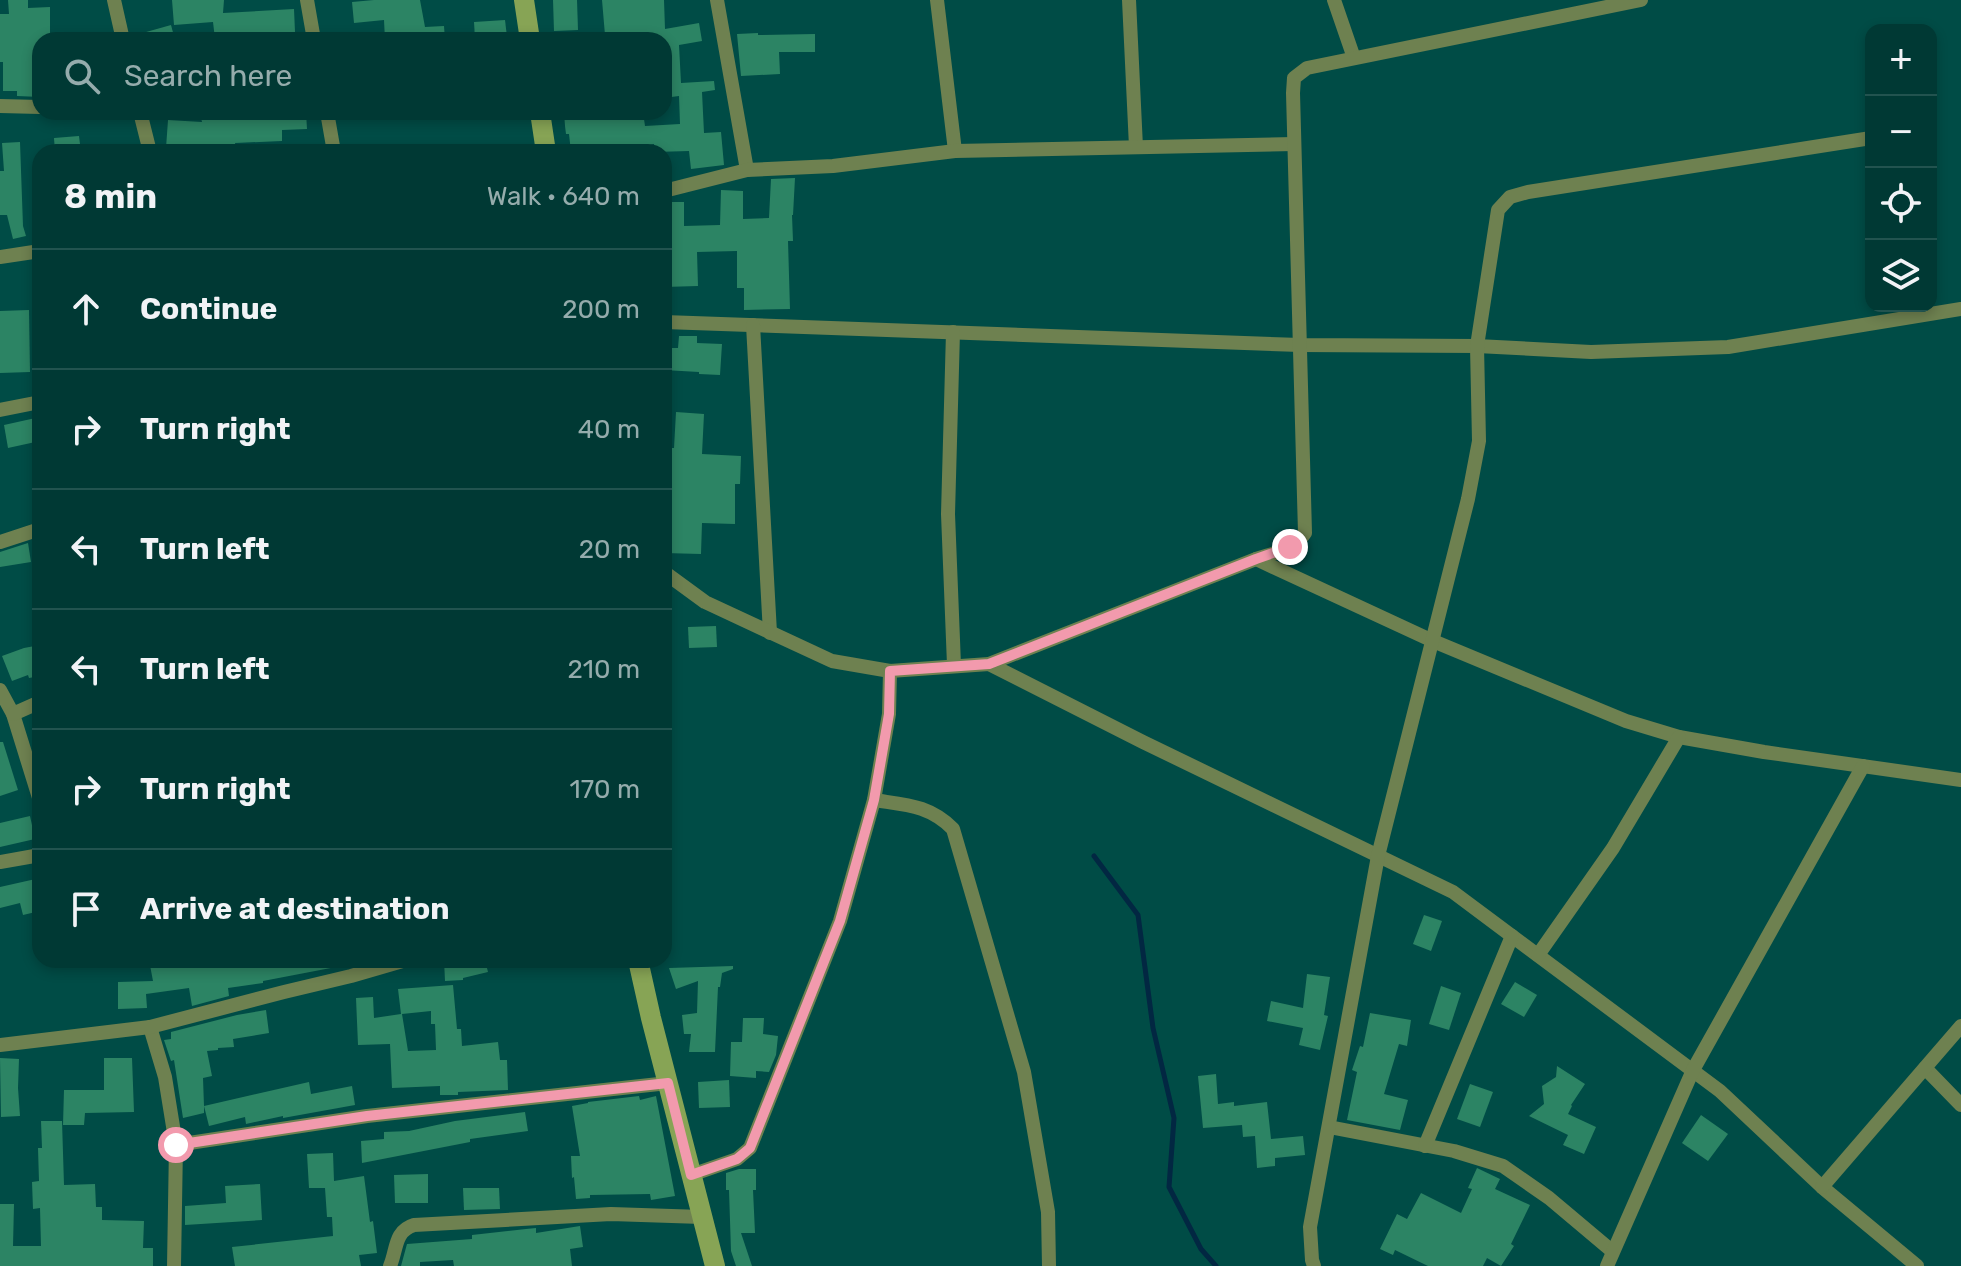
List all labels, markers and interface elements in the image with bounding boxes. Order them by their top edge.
map controls [1865,24,1937,312]
button: + [1865,24,1937,96]
search box [32,32,672,120]
icon: search [60,54,104,98]
text: Search here [124,58,292,94]
button: − [1865,96,1937,168]
button: locate [1865,168,1937,240]
text: 8 min [64,176,157,217]
text: Walk · 640 m [487,181,640,212]
button: layers [1865,240,1937,312]
icon: ahead [64,287,108,331]
text: Continue [140,291,277,327]
text: 200 m [562,294,640,325]
icon: right [64,407,108,451]
text: Turn right [140,411,291,447]
text: 40 m [578,414,640,445]
icon: left [64,527,108,571]
route end [1272,529,1308,565]
text: Turn left [140,531,270,567]
text: 20 m [579,534,640,565]
icon: left [64,647,108,691]
text: Turn left [140,651,270,687]
text: 210 m [568,654,640,685]
icon: right [64,767,108,811]
text: Turn right [140,771,291,807]
text: 170 m [570,774,640,805]
icon: arrive [64,887,108,931]
text: Arrive at destination [140,891,450,927]
route start [158,1127,194,1163]

